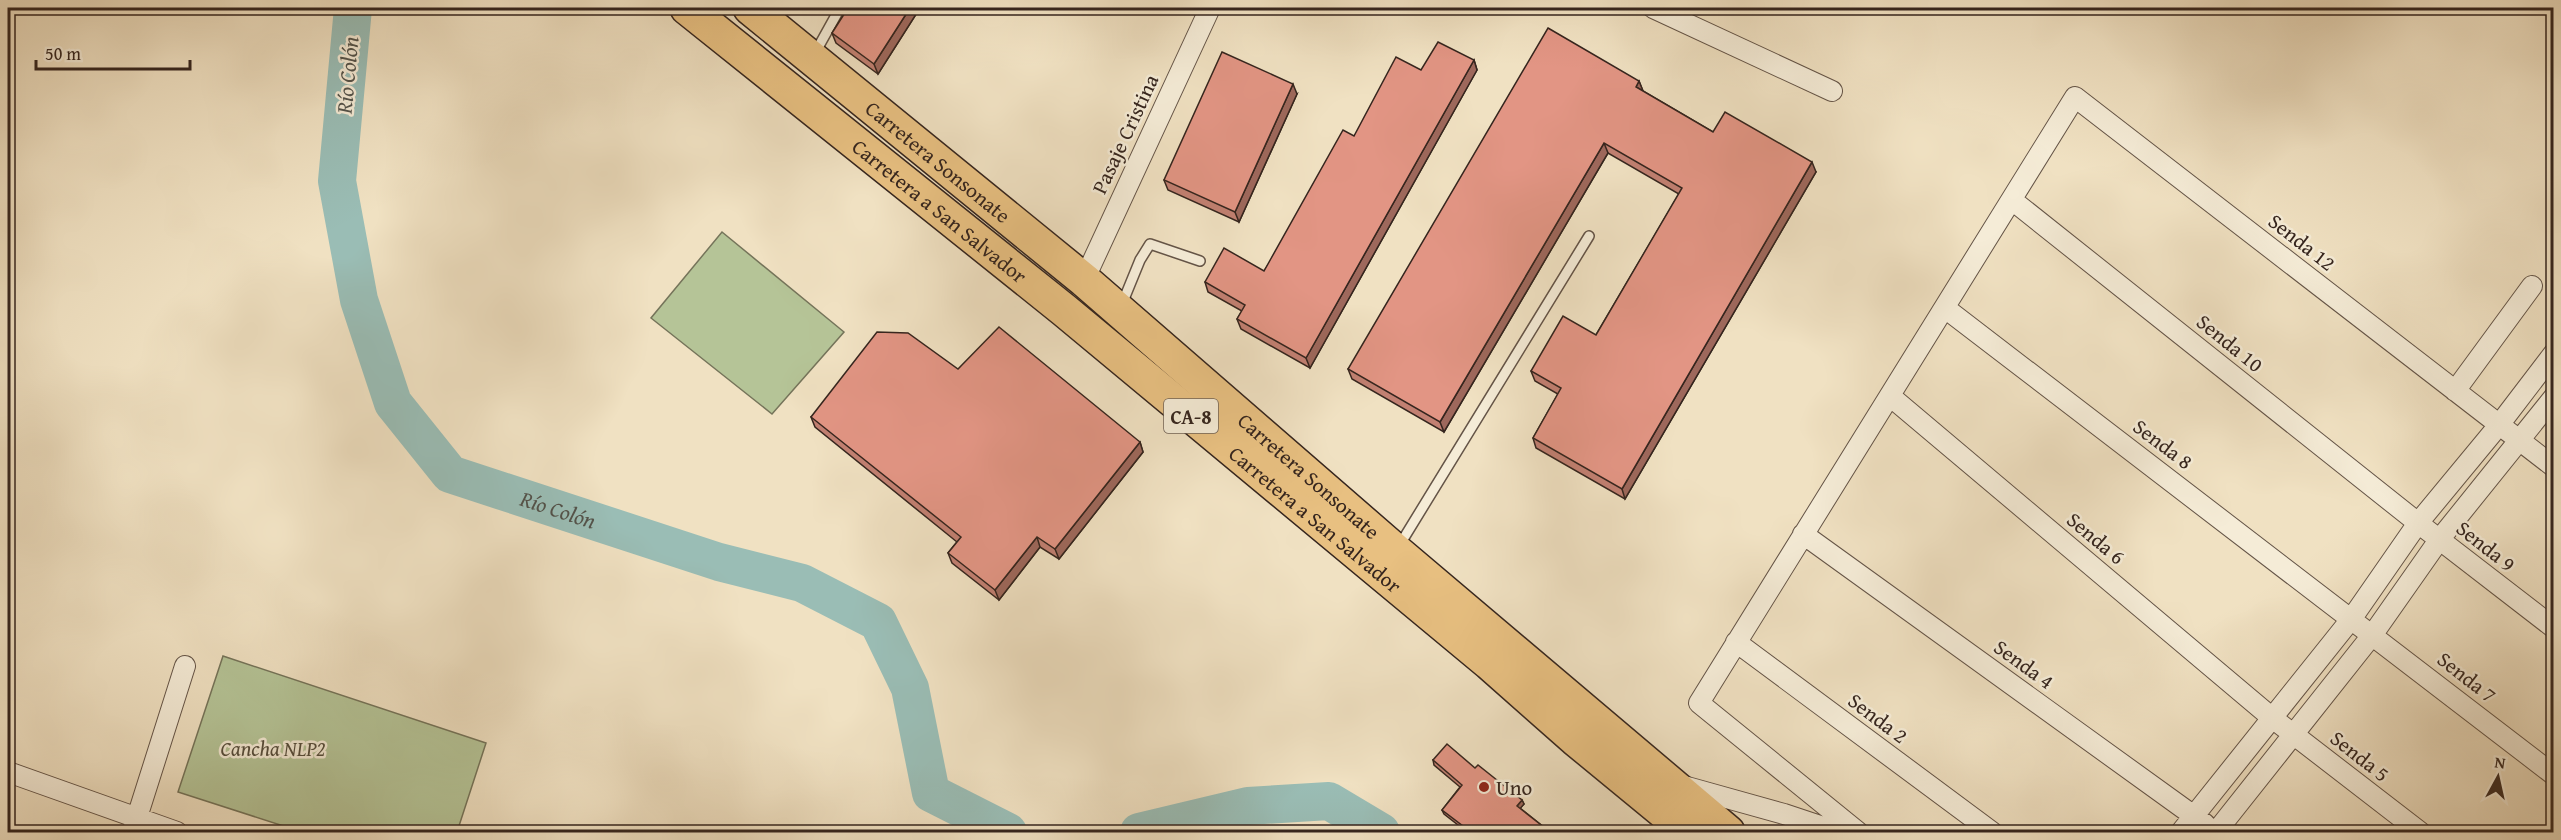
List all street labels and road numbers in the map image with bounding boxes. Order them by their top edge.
street label: Pasaje Cristina [1084,69,1166,199]
street label: Carretera Sonsonate [859,93,1018,230]
street label: Carretera a San Salvador [846,131,1034,291]
street label: Senda 12 [2262,206,2342,278]
street label: Senda 10 [2190,306,2270,380]
road number: CA-8 [1164,399,1218,433]
street label: Carretera Sonsonate [1231,405,1387,546]
street label: Senda 8 [2127,411,2199,477]
street label: Carretera a San Salvador [1222,438,1409,600]
street label: Senda 6 [2060,504,2132,572]
street label: Senda 9 [2450,513,2522,579]
street label: Senda 4 [1987,632,2061,696]
street label: Senda 7 [2431,644,2503,710]
street label: Senda 2 [1842,685,1914,751]
street label: Senda 5 [2324,723,2396,789]

